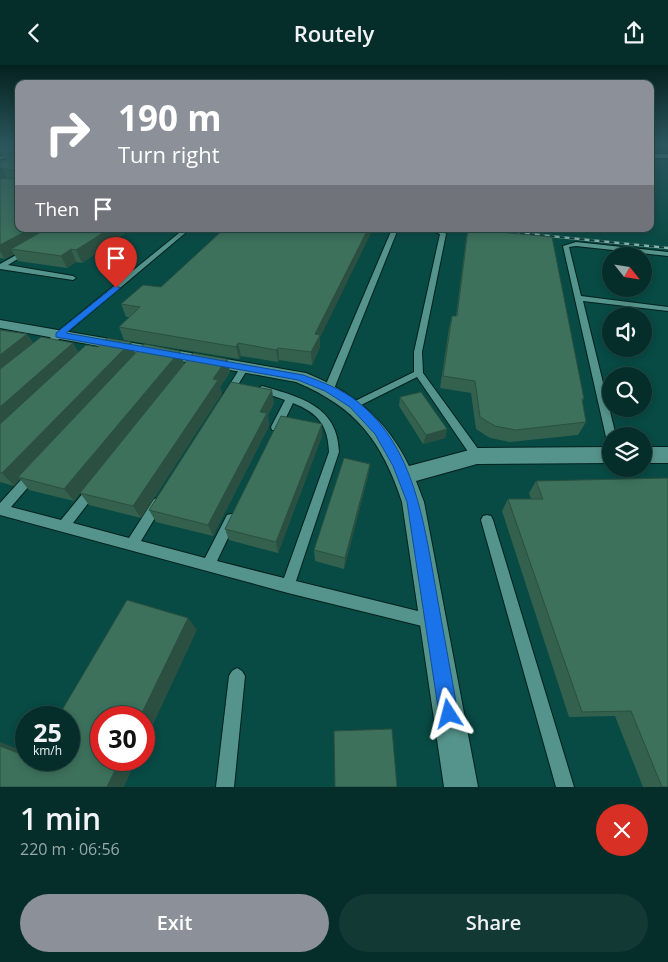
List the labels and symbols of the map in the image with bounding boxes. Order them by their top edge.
pin [95,237,137,288]
north arrow [602,247,652,297]
position arrow [422,687,474,739]
speed limit sign: 30 [90,706,155,771]

